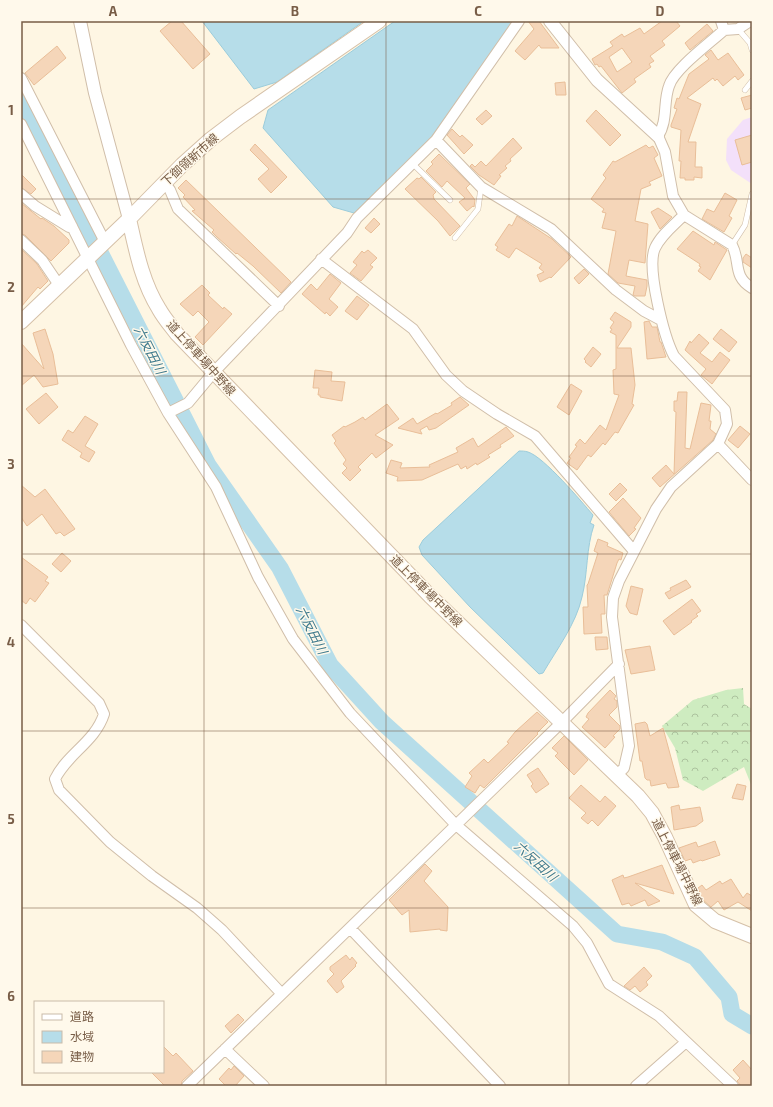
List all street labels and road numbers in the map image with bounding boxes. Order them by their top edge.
street label: 下御領新市線 [158,130,221,189]
street label: 道上停車場中野線 [164,317,239,398]
street label: 道上停車場中野線 [388,551,466,629]
street label: 道上停車場中野線 [650,816,706,907]

